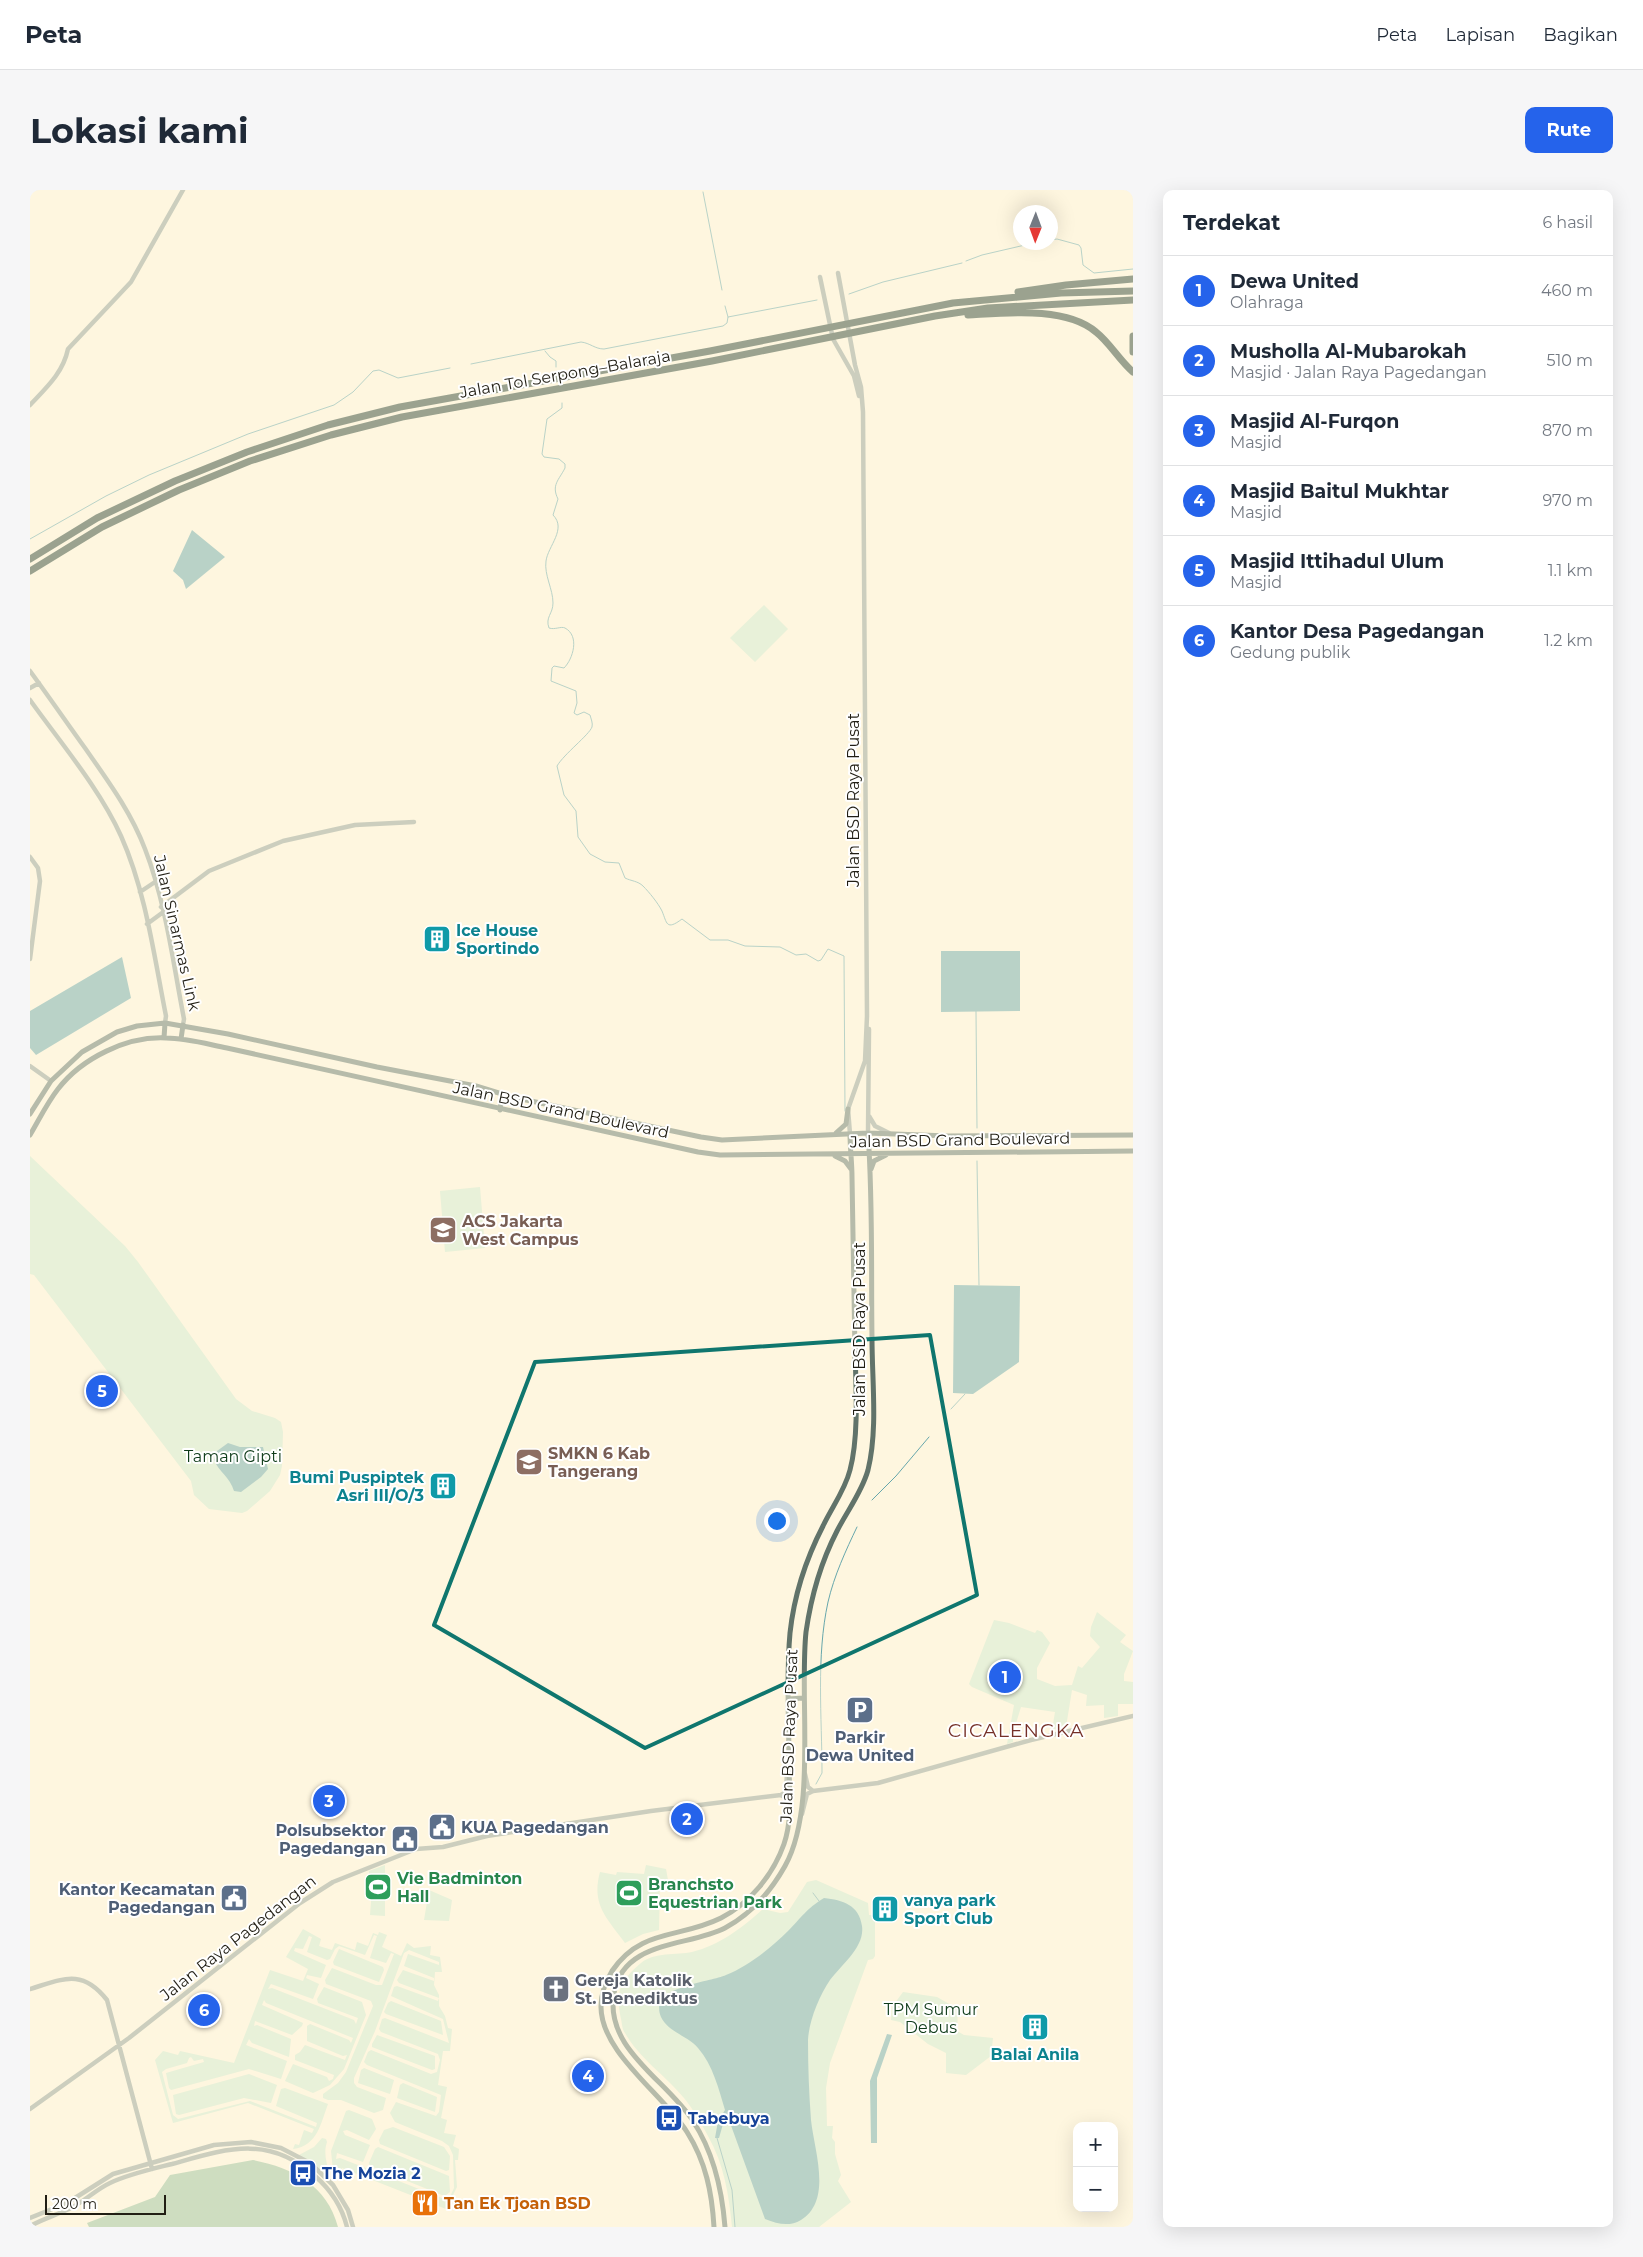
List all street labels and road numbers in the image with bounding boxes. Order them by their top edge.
street label: Jalan Tol Serpong–Balaraja [457,346,672,402]
street label: Jalan BSD Raya Pusat [844,712,863,888]
street label: Jalan Sinarmas Link [150,852,204,1013]
street label: Jalan BSD Grand Boulevard [450,1078,671,1142]
street label: Jalan BSD Grand Boulevard [849,1129,1070,1151]
street label: Jalan BSD Raya Pusat [850,1241,869,1417]
street label: Jalan BSD Raya Pusat [776,1648,802,1824]
street label: Jalan Raya Pagedangan [156,1871,320,2005]

